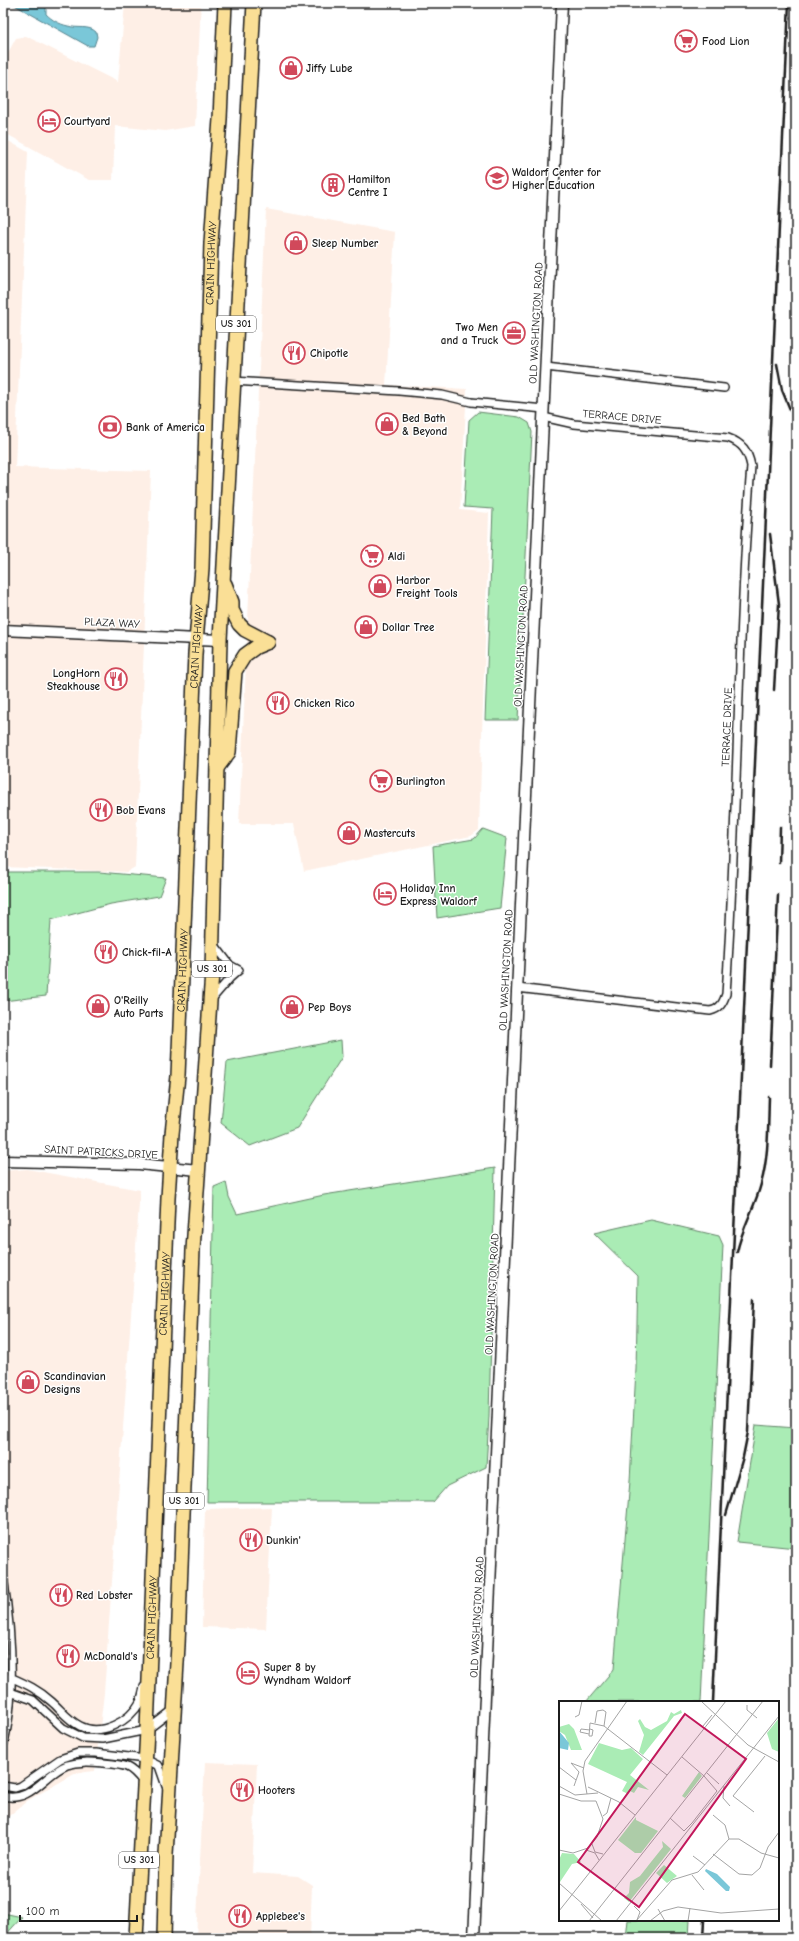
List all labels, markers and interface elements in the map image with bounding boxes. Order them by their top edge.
supermarket icon: Food Lion [673,28,699,54]
place label: Food Lion [702,35,749,48]
shop icon: Jiffy Lube [278,55,304,81]
place label: Jiffy Lube [306,62,353,75]
hotel icon: Courtyard [36,108,62,134]
place label: Courtyard [64,115,111,128]
school or university icon: Waldorf Center for Higher Education [484,165,510,191]
place label: Waldorf Center for Higher Education [512,166,601,192]
building icon: Hamilton Centre I [320,172,346,198]
place label: Hamilton Centre I [348,173,390,199]
street label: CRAIN HIGHWAY [203,220,219,305]
shop icon: Sleep Number [283,230,309,256]
place label: Sleep Number [312,237,379,250]
street label: OLD WASHINGTON ROAD [526,262,546,384]
road number: US 301 [216,316,256,332]
office icon: Two Men and a Truck [501,320,527,346]
place label: Two Men and a Truck [441,321,499,347]
restaurant icon: Chipotle [281,340,307,366]
place label: Chipotle [310,347,349,360]
street label: TERRACE DRIVE [582,407,662,427]
shop icon: Bed Bath & Beyond [374,411,400,437]
place label: Bed Bath & Beyond [402,412,447,438]
bank icon: Bank of America [97,414,123,440]
place label: Bank of America [126,421,205,434]
supermarket icon: Aldi [359,543,385,569]
place label: Aldi [388,550,405,563]
shop icon: Harbor Freight Tools [367,573,393,599]
place label: Harbor Freight Tools [396,574,458,600]
street label: OLD WASHINGTON ROAD [511,585,531,707]
street label: CRAIN HIGHWAY [187,604,206,689]
shop icon: Dollar Tree [353,614,379,640]
street label: PLAZA WAY [84,615,141,631]
place label: Dollar Tree [382,621,435,634]
restaurant icon: LongHorn Steakhouse [103,666,129,692]
place label: LongHorn Steakhouse [47,667,101,693]
street label: TERRACE DRIVE [719,687,735,767]
restaurant icon: Chicken Rico [265,690,291,716]
place label: Chicken Rico [294,697,355,710]
supermarket icon: Burlington [368,768,394,794]
place label: Burlington [396,775,445,788]
restaurant icon: Bob Evans [88,797,114,823]
place label: Bob Evans [116,804,166,817]
shop icon: Mastercuts [336,820,362,846]
place label: Mastercuts [364,827,415,840]
hotel icon: Holiday Inn Express Waldorf [372,881,398,907]
place label: Holiday Inn Express Waldorf [400,882,477,908]
street label: OLD WASHINGTON ROAD [496,909,516,1031]
street label: CRAIN HIGHWAY [174,928,190,1012]
restaurant icon: Chick-fil-A [93,939,119,965]
place label: Chick-fil-A [122,946,172,959]
road number: US 301 [192,961,232,977]
shop icon: O'Reilly Auto Parts [85,993,111,1019]
place label: O'Reilly Auto Parts [114,994,163,1020]
shop icon: Pep Boys [279,994,305,1020]
place label: Pep Boys [308,1001,351,1014]
street label: SAINT PATRICKS DRIVE [44,1143,159,1161]
street label: OLD WASHINGTON ROAD [482,1233,502,1355]
street label: CRAIN HIGHWAY [156,1251,172,1336]
shop icon: Scandinavian Designs [15,1369,41,1395]
place label: Scandinavian Designs [44,1370,106,1396]
road number: US 301 [164,1493,204,1509]
restaurant icon: Dunkin' [238,1527,264,1553]
place label: Dunkin' [266,1534,301,1547]
street label: OLD WASHINGTON ROAD [467,1556,487,1678]
street label: CRAIN HIGHWAY [143,1575,160,1660]
restaurant icon: Red Lobster [48,1582,74,1608]
place label: Red Lobster [76,1589,133,1602]
restaurant icon: McDonald's [55,1643,81,1669]
place label: McDonald's [84,1650,138,1663]
hotel icon: Super 8 by Wyndham Waldorf [235,1660,261,1686]
place label: Super 8 by Wyndham Waldorf [264,1661,351,1687]
inset map [559,1701,779,1921]
restaurant icon: Hooters [229,1777,255,1803]
place label: Hooters [258,1784,295,1797]
road number: US 301 [119,1852,159,1868]
scale bar [20,1897,137,1923]
restaurant icon: Applebee's [227,1903,253,1929]
text: 100 m [26,1904,59,1918]
place label: Applebee's [256,1910,305,1923]

